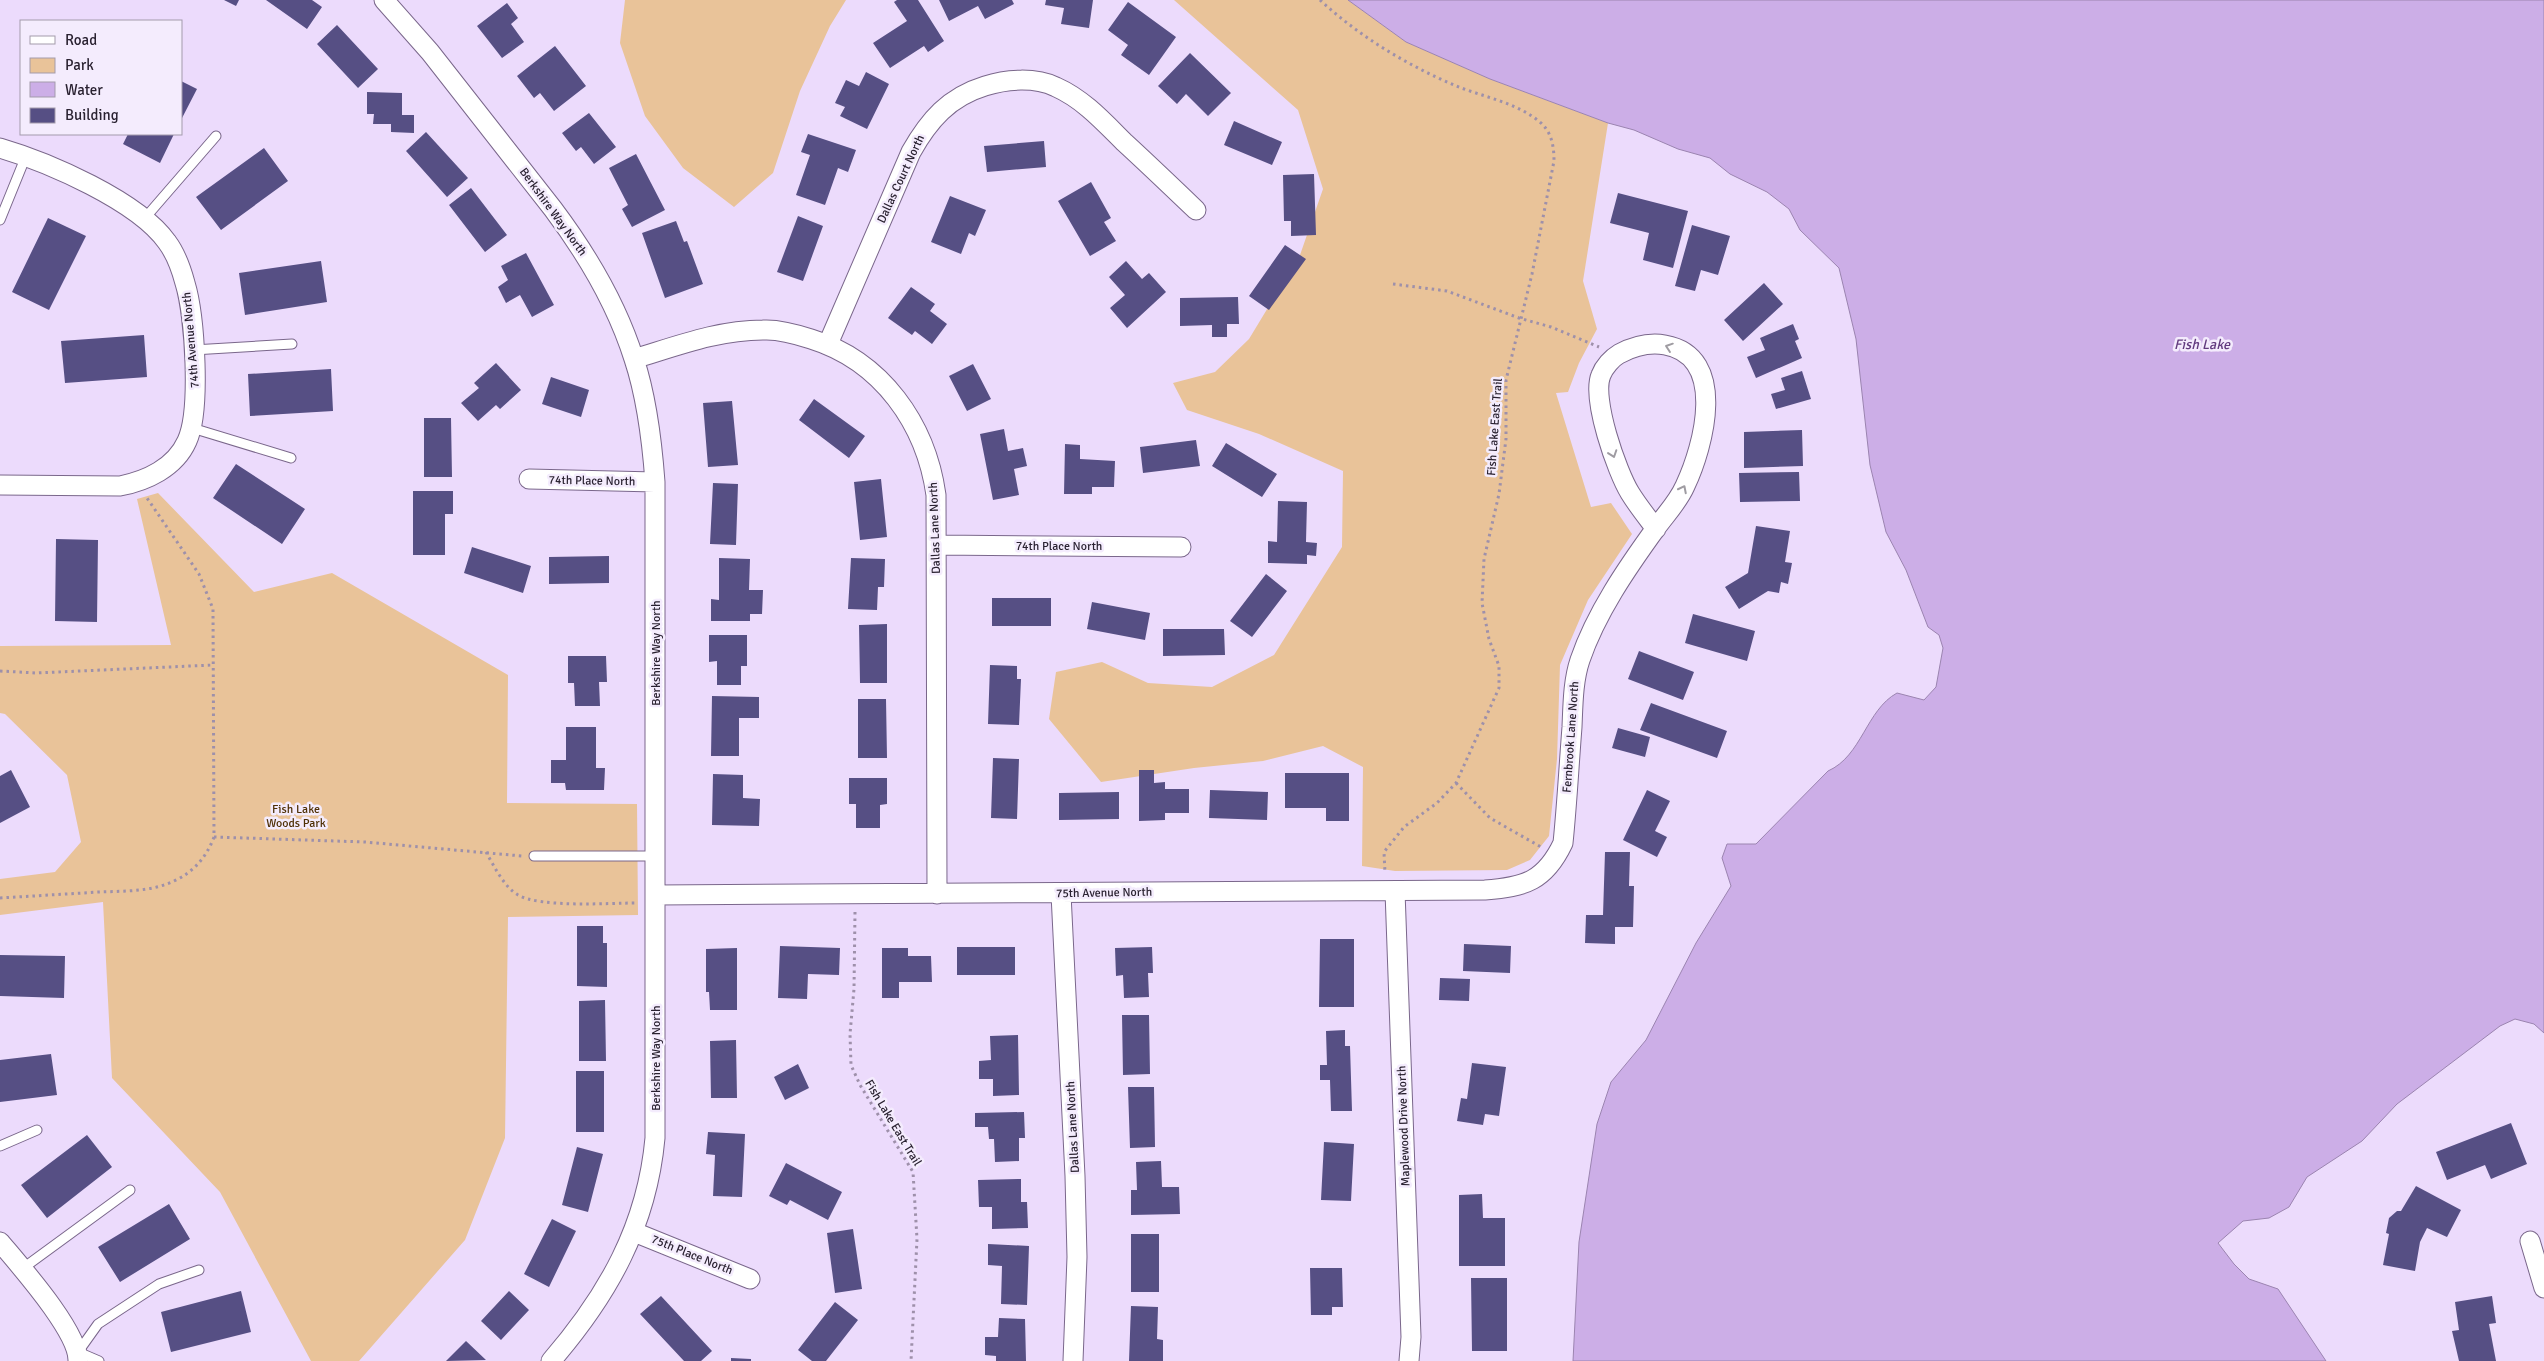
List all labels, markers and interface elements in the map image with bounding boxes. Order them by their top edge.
legend [20,20,182,135]
text: Road [65,31,97,49]
text: Park [65,56,94,74]
text: Water [65,81,103,99]
text: Building [65,106,119,124]
street label: Dallas Court North [874,132,928,226]
street label: Berkshire Way North [516,165,590,259]
street label: 74th Avenue North [179,291,203,389]
water label: Fish Lake [2174,336,2231,353]
one-way arrow [1666,343,1674,353]
street label: Fish Lake East Trail [1484,377,1506,476]
one-way arrow [1607,449,1617,457]
street label: 74th Place North [549,473,635,489]
street label: Dallas Lane North [926,482,944,574]
one-way arrow [1677,485,1687,494]
street label: 74th Place North [1016,539,1102,554]
street label: Berkshire Way North [649,600,664,706]
street label: Fernbrook Lane North [1560,681,1582,793]
park label: Fish Lake Woods Park [266,802,326,831]
street label: 75th Avenue North [1056,885,1152,901]
street label: Berkshire Way North [649,1005,664,1111]
street label: Maplewood Drive North [1394,1065,1414,1187]
street label: Fish Lake East Trail [861,1077,925,1169]
street label: Dallas Lane North [1063,1081,1083,1173]
street label: 75th Place North [649,1232,735,1278]

